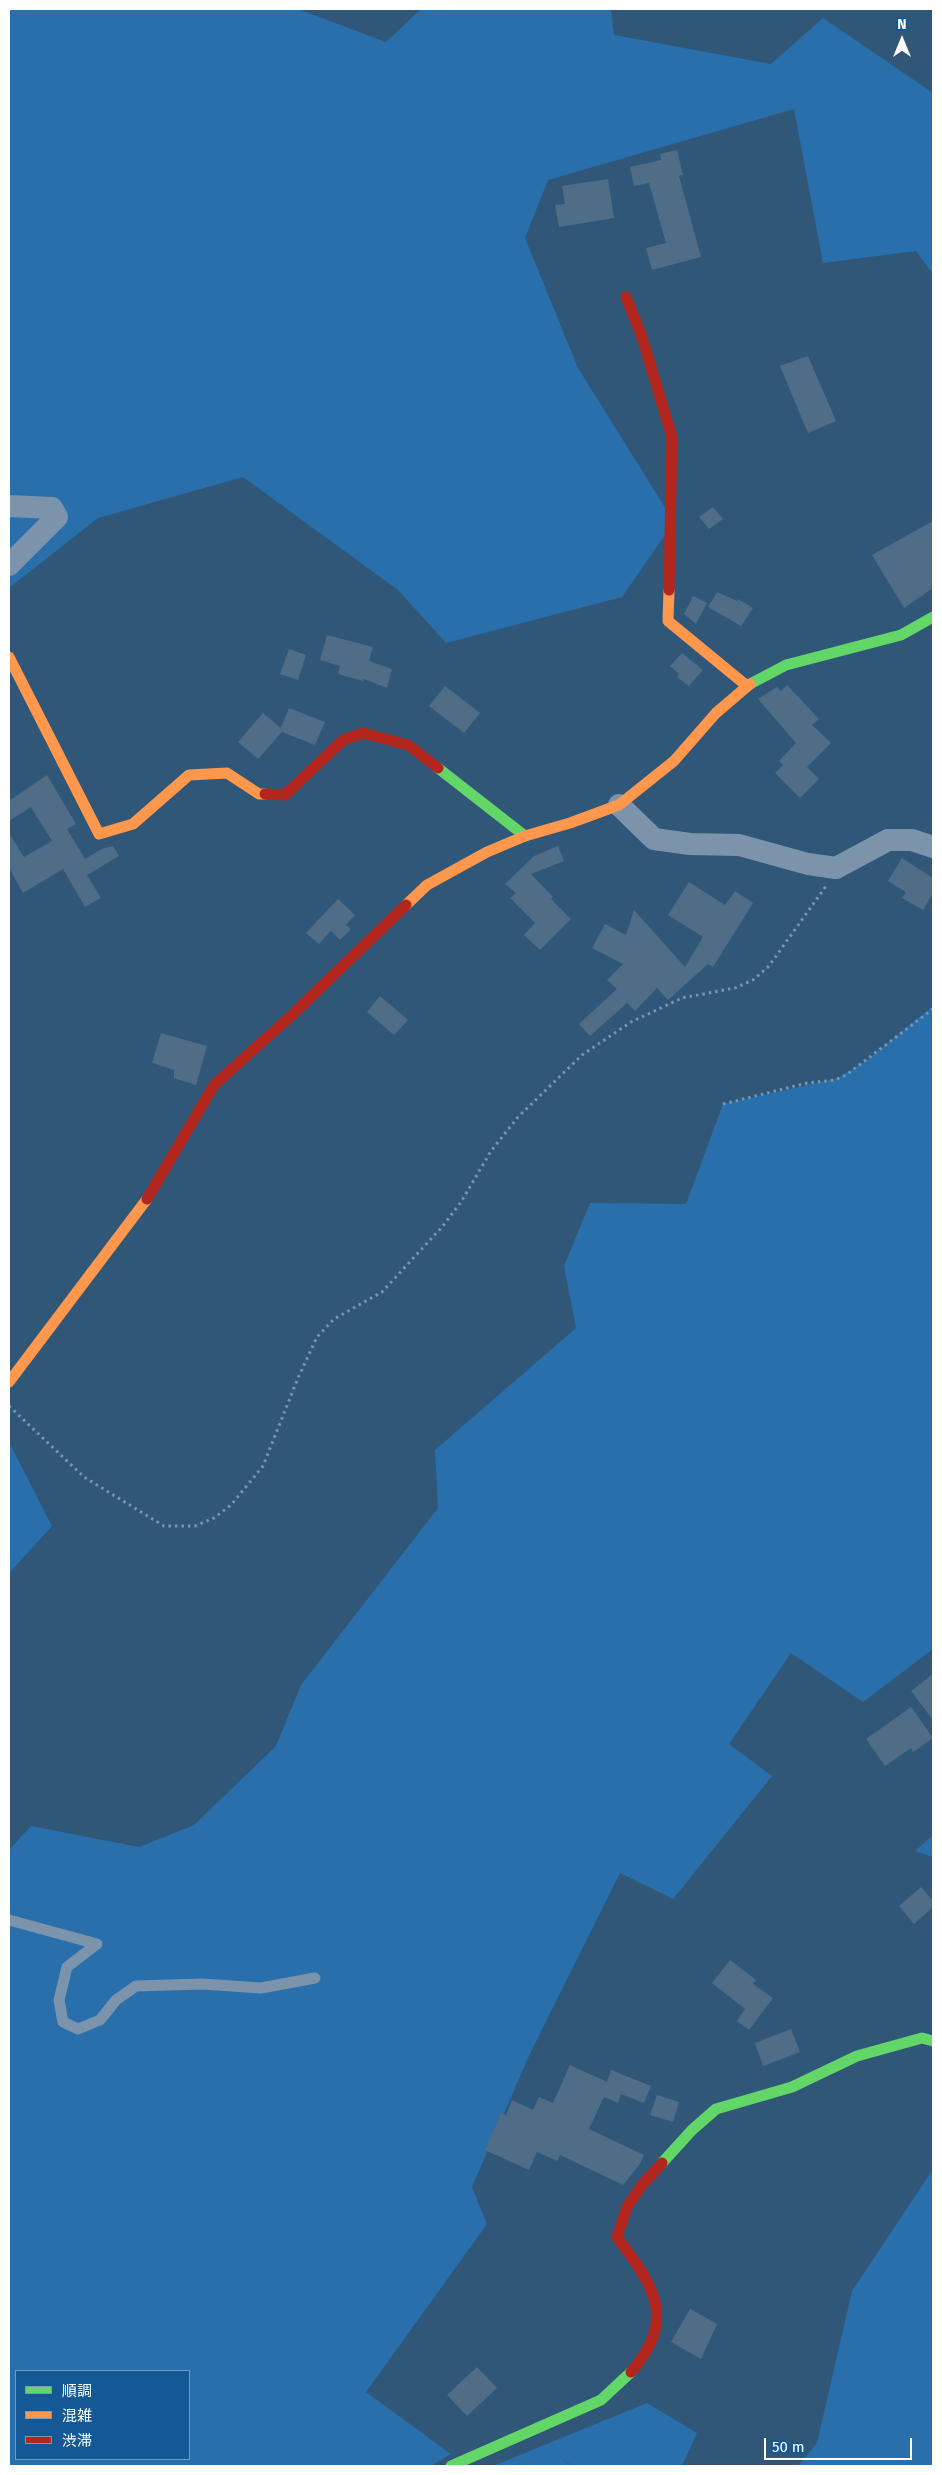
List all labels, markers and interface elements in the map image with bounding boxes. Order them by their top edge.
north arrow [877,15,927,65]
text: N [897,16,907,33]
legend [15,2370,190,2460]
text: 順調 [62,2382,92,2400]
text: 混雑 [62,2407,92,2425]
scale bar [767,2428,914,2460]
text: 渋滞 [62,2432,92,2450]
text: 50 m [772,2438,805,2456]

